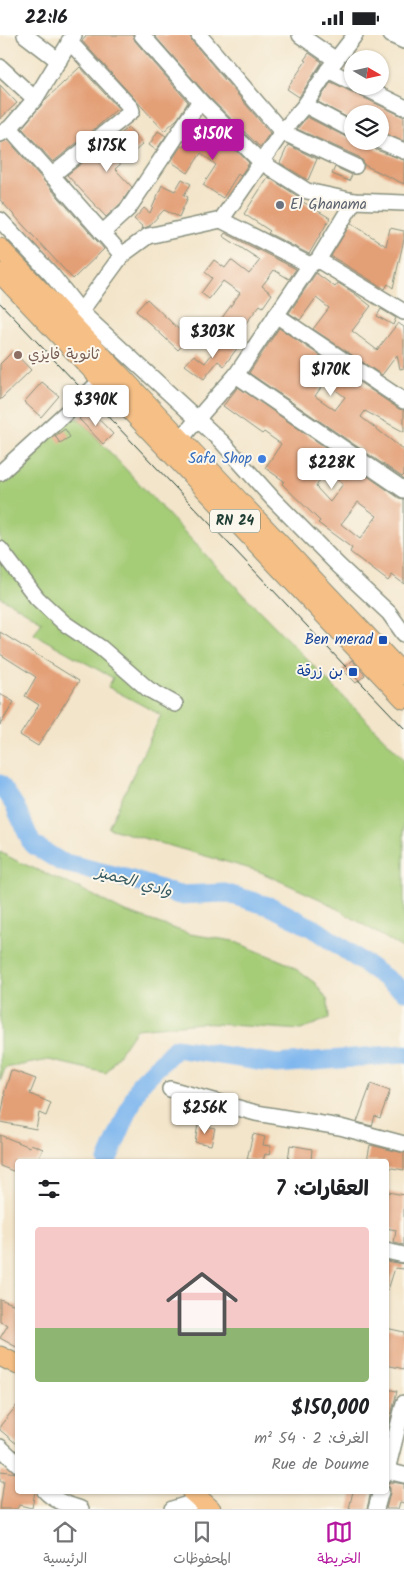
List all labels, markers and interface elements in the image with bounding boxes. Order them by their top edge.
text: 22:16 [25,3,68,33]
north arrow [344,50,389,95]
map controls [344,50,389,150]
button: layers [344,105,389,150]
pin: $150K [178,119,248,161]
text: $150K [193,122,233,147]
pin: $175K [72,131,142,173]
text: $175K [87,134,127,159]
place label: El Ghanama [290,193,367,217]
marker: El Ghanama [274,199,286,211]
pin: $303K [178,317,248,359]
text: $303K [191,320,235,345]
place label: ثانوية فايزي [28,343,100,367]
marker: ثانوية فايزي [12,349,24,361]
pin: $170K [296,355,366,397]
text: $170K [311,358,351,383]
pin: $390K [61,385,131,427]
text: $390K [74,388,118,413]
place label: Safa Shop [188,447,252,471]
pin: $228K [297,447,367,490]
text: $228K [308,451,356,476]
marker: Safa Shop [256,453,268,465]
road number: RN 24 [210,509,260,533]
place label: Ben merad [305,628,374,652]
marker: Ben merad [377,634,389,646]
place label: بن زرقة [297,660,343,684]
marker: بن زرقة [347,666,359,678]
water label: وادي الحميز [91,859,175,904]
pin: $256K [170,1093,240,1135]
text: $256K [182,1096,228,1121]
text: العقارات: 7 [275,1173,369,1206]
icon: filters [35,1175,63,1203]
icon: home [157,1259,247,1349]
text: $150,000 [291,1392,369,1425]
text: الغرف: 2 · 54 m² [254,1426,369,1451]
text: Rue de Doume [272,1452,369,1477]
tab: الرئيسية [43,1518,87,1571]
tab: المحفوظات [173,1518,231,1571]
tab: الخريطة [317,1518,361,1571]

